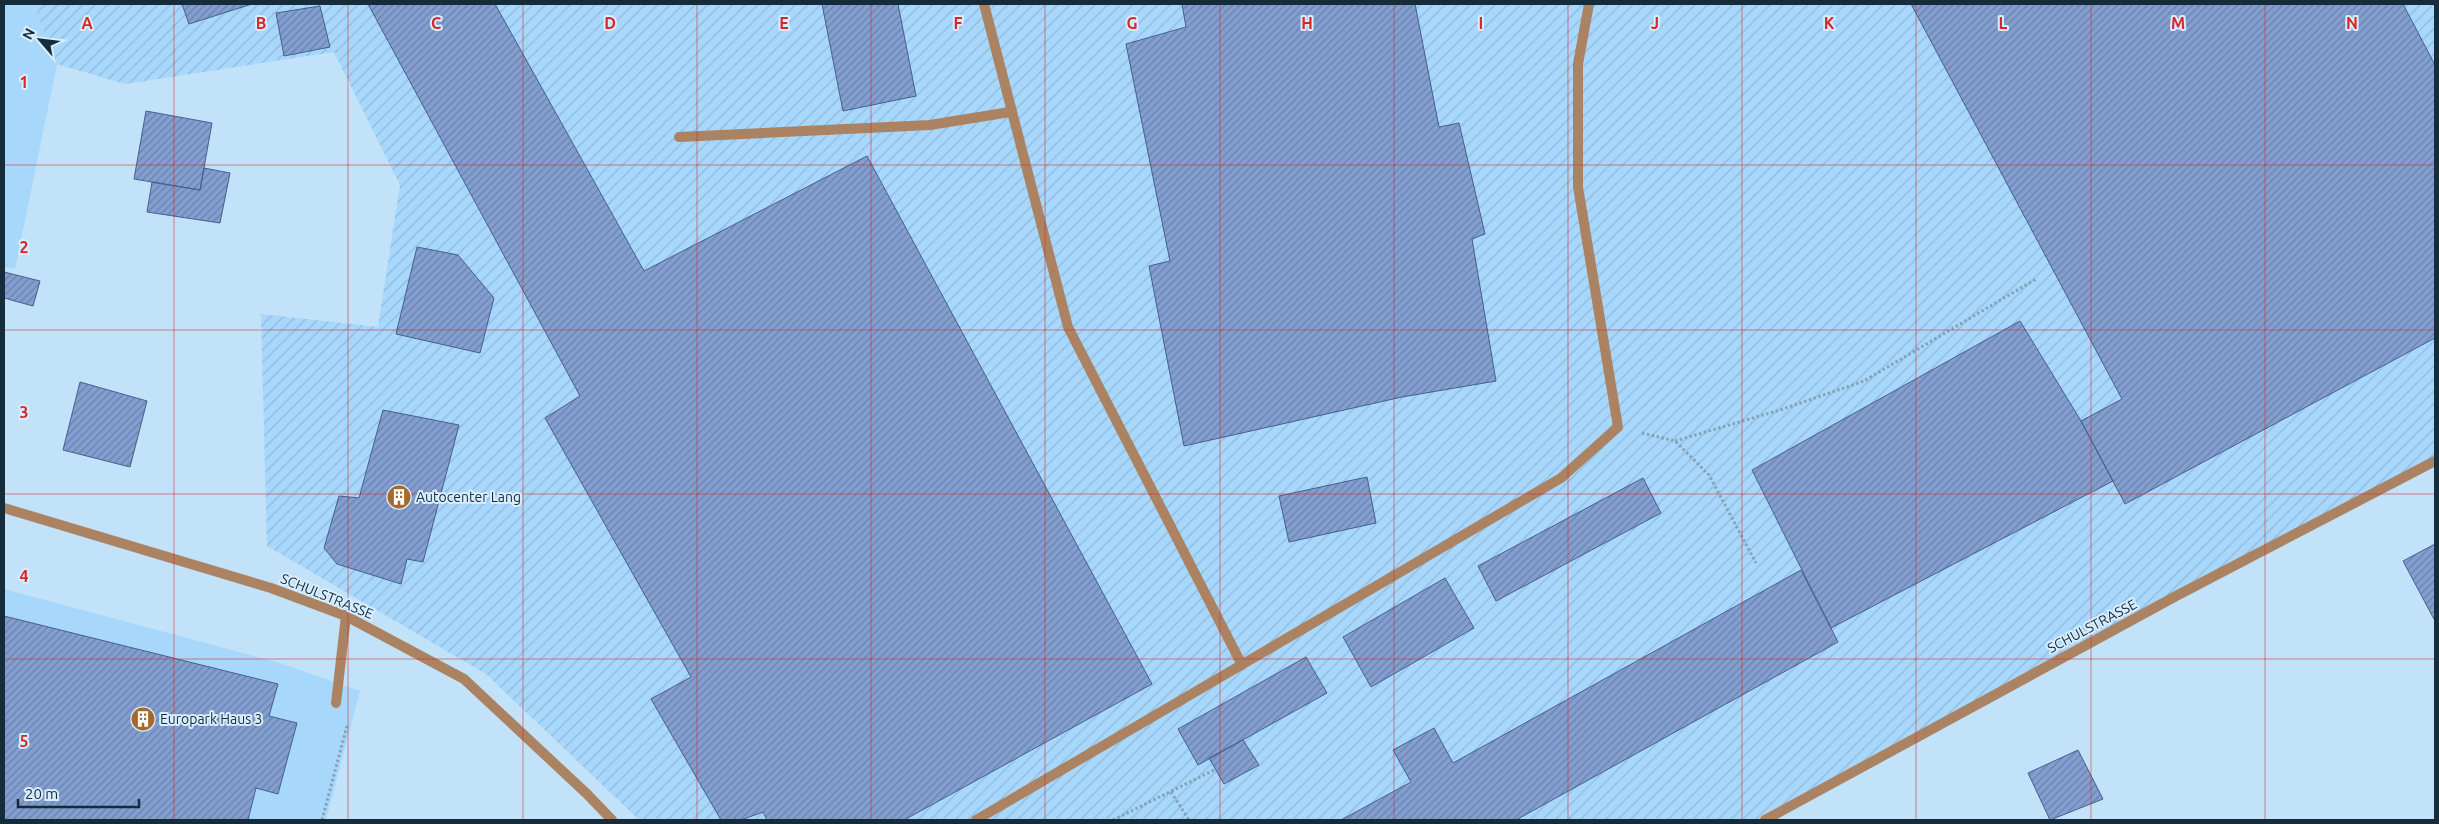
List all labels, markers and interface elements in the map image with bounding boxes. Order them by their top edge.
text: A [81,14,93,32]
text: B [256,14,266,32]
text: C [431,14,441,32]
text: D [604,14,616,32]
text: E [779,14,789,32]
text: F [954,14,963,32]
text: G [1126,14,1138,32]
text: H [1301,14,1313,32]
text: I [1479,14,1483,32]
text: J [1651,14,1659,32]
text: K [1824,14,1835,32]
text: L [1999,14,2008,32]
text: M [2171,14,2185,32]
text: N [2346,14,2358,32]
north arrow [15,15,65,65]
text: N [19,26,38,42]
text: 1 [19,73,29,91]
text: 2 [19,238,29,256]
text: 3 [19,403,29,421]
building icon: Autocenter Lang [386,484,412,510]
place label: Autocenter Lang [416,489,521,505]
text: 4 [19,567,29,585]
street label: SCHULSTRASSE [278,570,376,622]
street label: SCHULSTRASSE [2045,596,2139,656]
building icon: Europark Haus 3 [130,706,156,732]
place label: Europark Haus 3 [160,711,262,727]
text: 5 [19,732,29,750]
scale bar [18,776,139,808]
text: 20 m [25,785,58,802]

